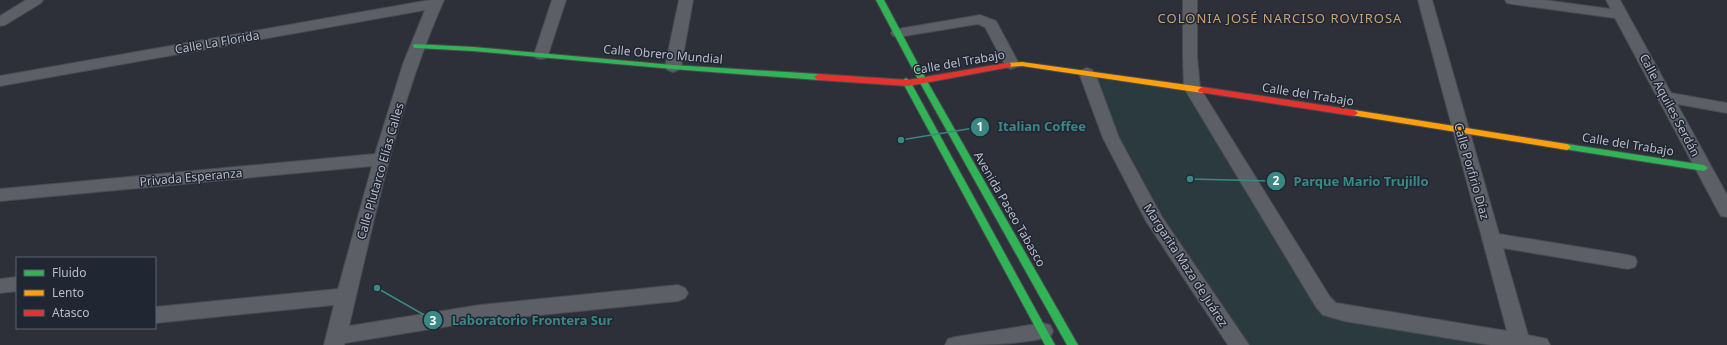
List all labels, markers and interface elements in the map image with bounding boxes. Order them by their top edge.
district label: COLONIA JOSÉ NARCISO ROVIROSA [1158,9,1402,27]
street label: Calle La Florida [174,26,260,58]
street label: Calle Obrero Mundial [603,40,723,68]
street label: Calle del Trabajo [912,46,1006,78]
street label: Calle Aquiles Serdán [1636,51,1704,159]
street label: Calle del Trabajo [1261,78,1355,110]
street label: Calle Plutarco Elías Calles [352,100,408,241]
callout: Italian Coffee [970,114,1094,139]
text: Italian Coffee [998,117,1086,135]
text: 1 [977,118,983,135]
street label: Calle Porfirio Díaz [1450,121,1494,222]
street label: Calle del Trabajo [1581,128,1675,160]
street label: Avenida Paseo Tabasco [970,148,1050,270]
street label: Privada Esperanza [139,164,243,190]
callout: Parque Mario Trujillo [1266,169,1437,194]
text: 2 [1273,172,1280,189]
text: Parque Mario Trujillo [1293,172,1429,190]
street label: Margarita Maza de Juárez [1140,200,1232,330]
legend [16,257,156,329]
text: Fluido [52,264,86,281]
text: Lento [52,284,84,301]
text: Atasco [52,304,90,321]
callout: Laboratorio Frontera Sur [423,308,620,333]
text: Laboratorio Frontera Sur [452,311,612,329]
text: 3 [430,312,437,329]

